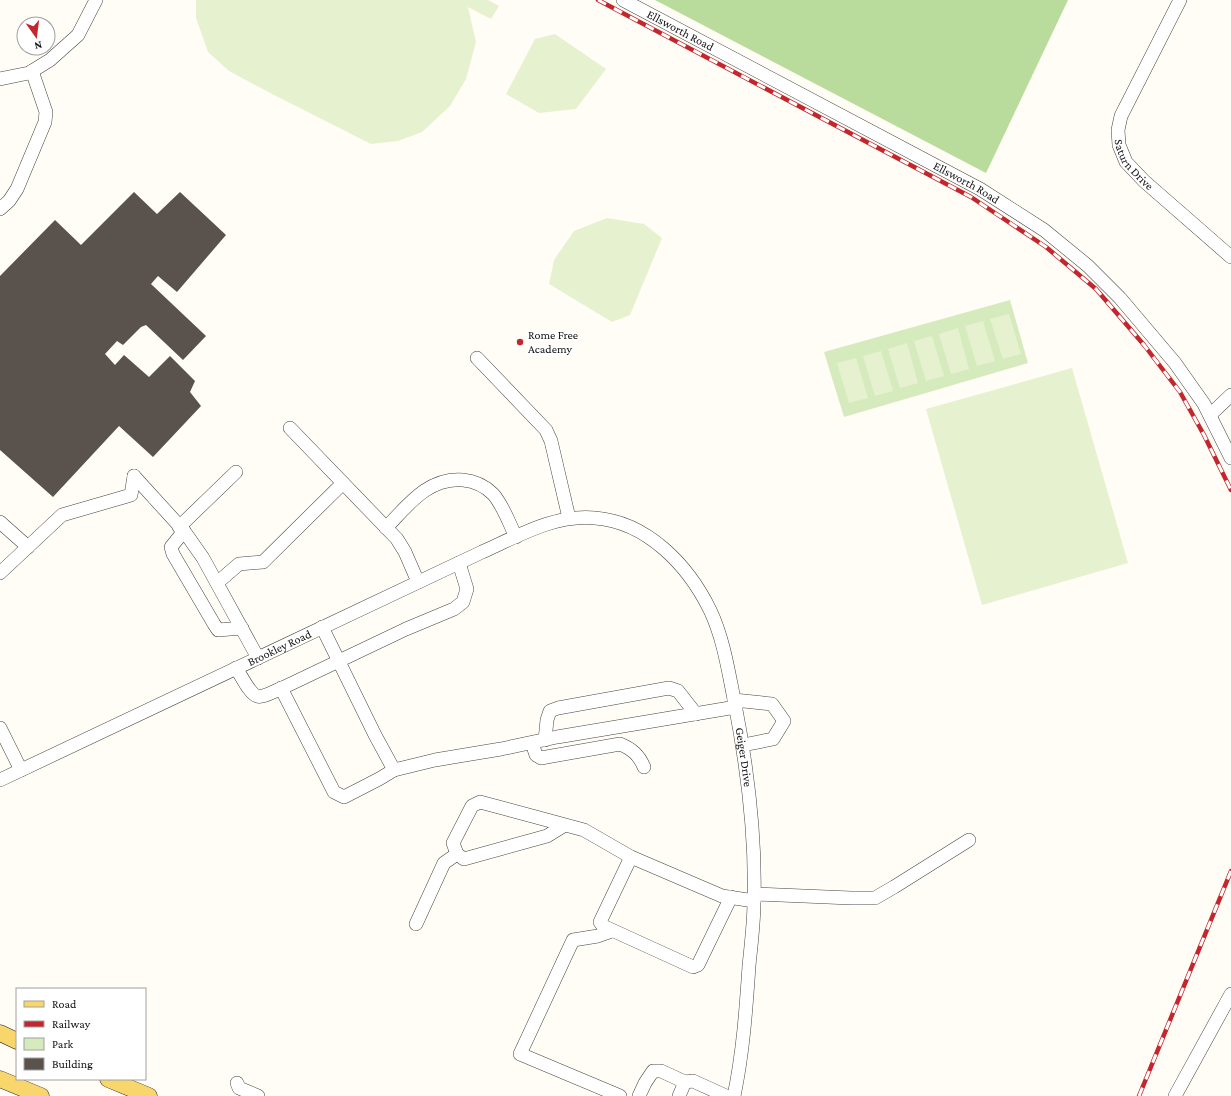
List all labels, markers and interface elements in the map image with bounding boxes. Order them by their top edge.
street label: Ellsworth Road [645,7,717,54]
north arrow [16,16,56,56]
text: N [33,39,44,53]
street label: Saturn Drive [1112,139,1156,193]
street label: Ellsworth Road [931,159,1003,207]
place label: Rome Free Academy [528,328,578,356]
marker: Rome Free Academy [515,337,525,347]
street label: Brookley Road [245,627,314,669]
street label: Geiger Drive [732,726,755,788]
legend [16,988,146,1080]
text: Road [52,997,77,1011]
text: Railway [52,1017,91,1031]
text: Park [52,1037,74,1051]
text: Building [52,1057,93,1071]

